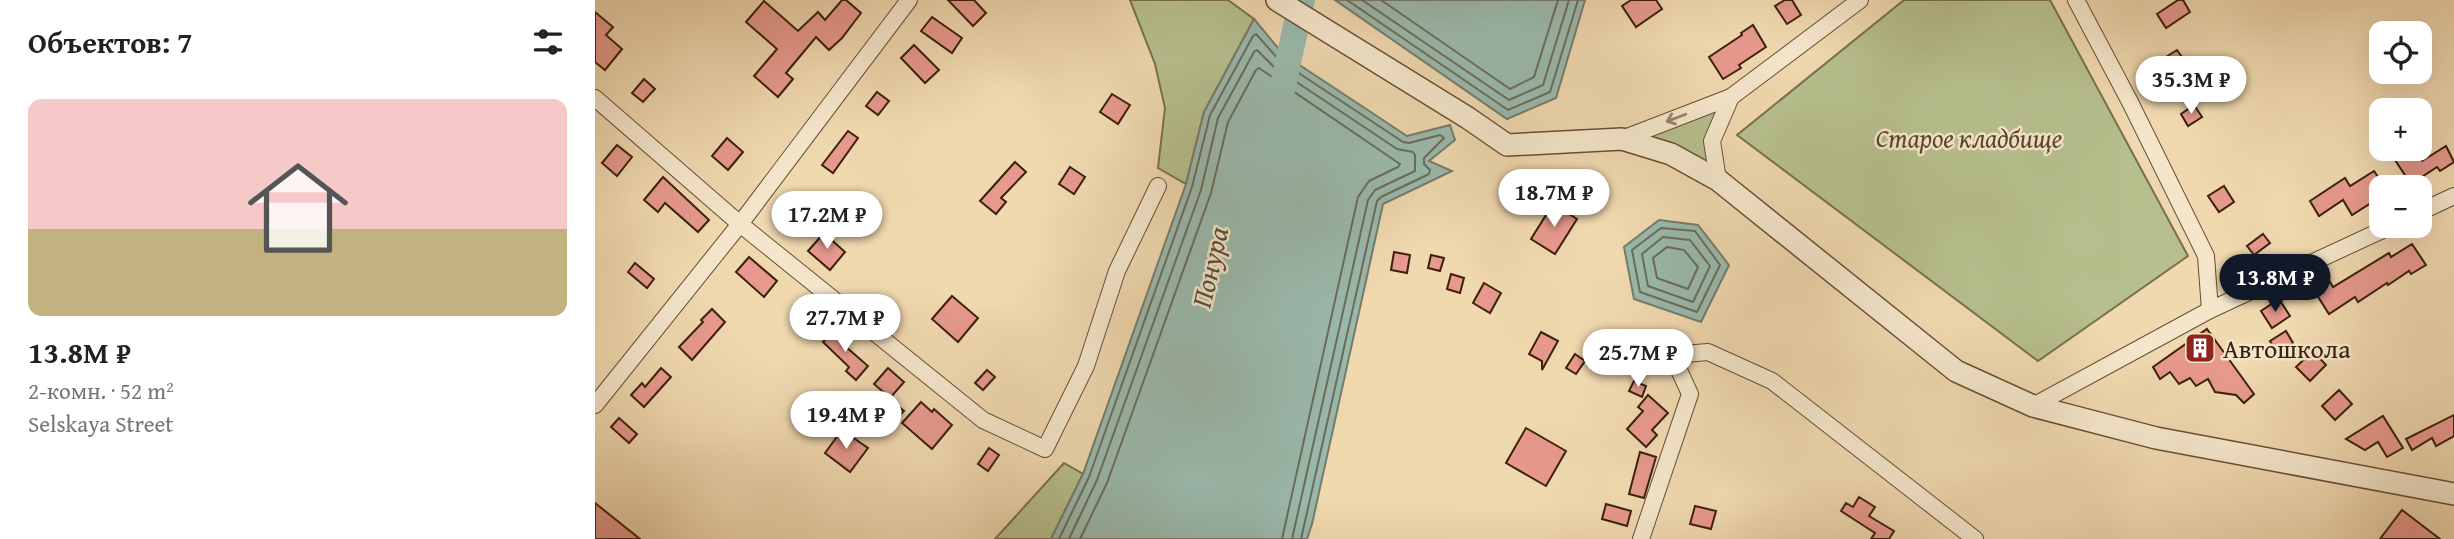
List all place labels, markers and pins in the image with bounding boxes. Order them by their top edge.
pin: 35.3M ₽ [2126,57,2256,116]
pin: 18.7M ₽ [1489,170,1619,229]
pin: 17.2M ₽ [762,191,892,251]
pin: 13.8M ₽ [2210,254,2340,314]
pin: 27.7M ₽ [780,294,910,354]
place label: Автошкола [2223,329,2351,368]
pin: 25.7M ₽ [1573,330,1703,389]
building icon: Автошкола [2183,331,2217,365]
pin: 19.4M ₽ [781,392,911,451]

